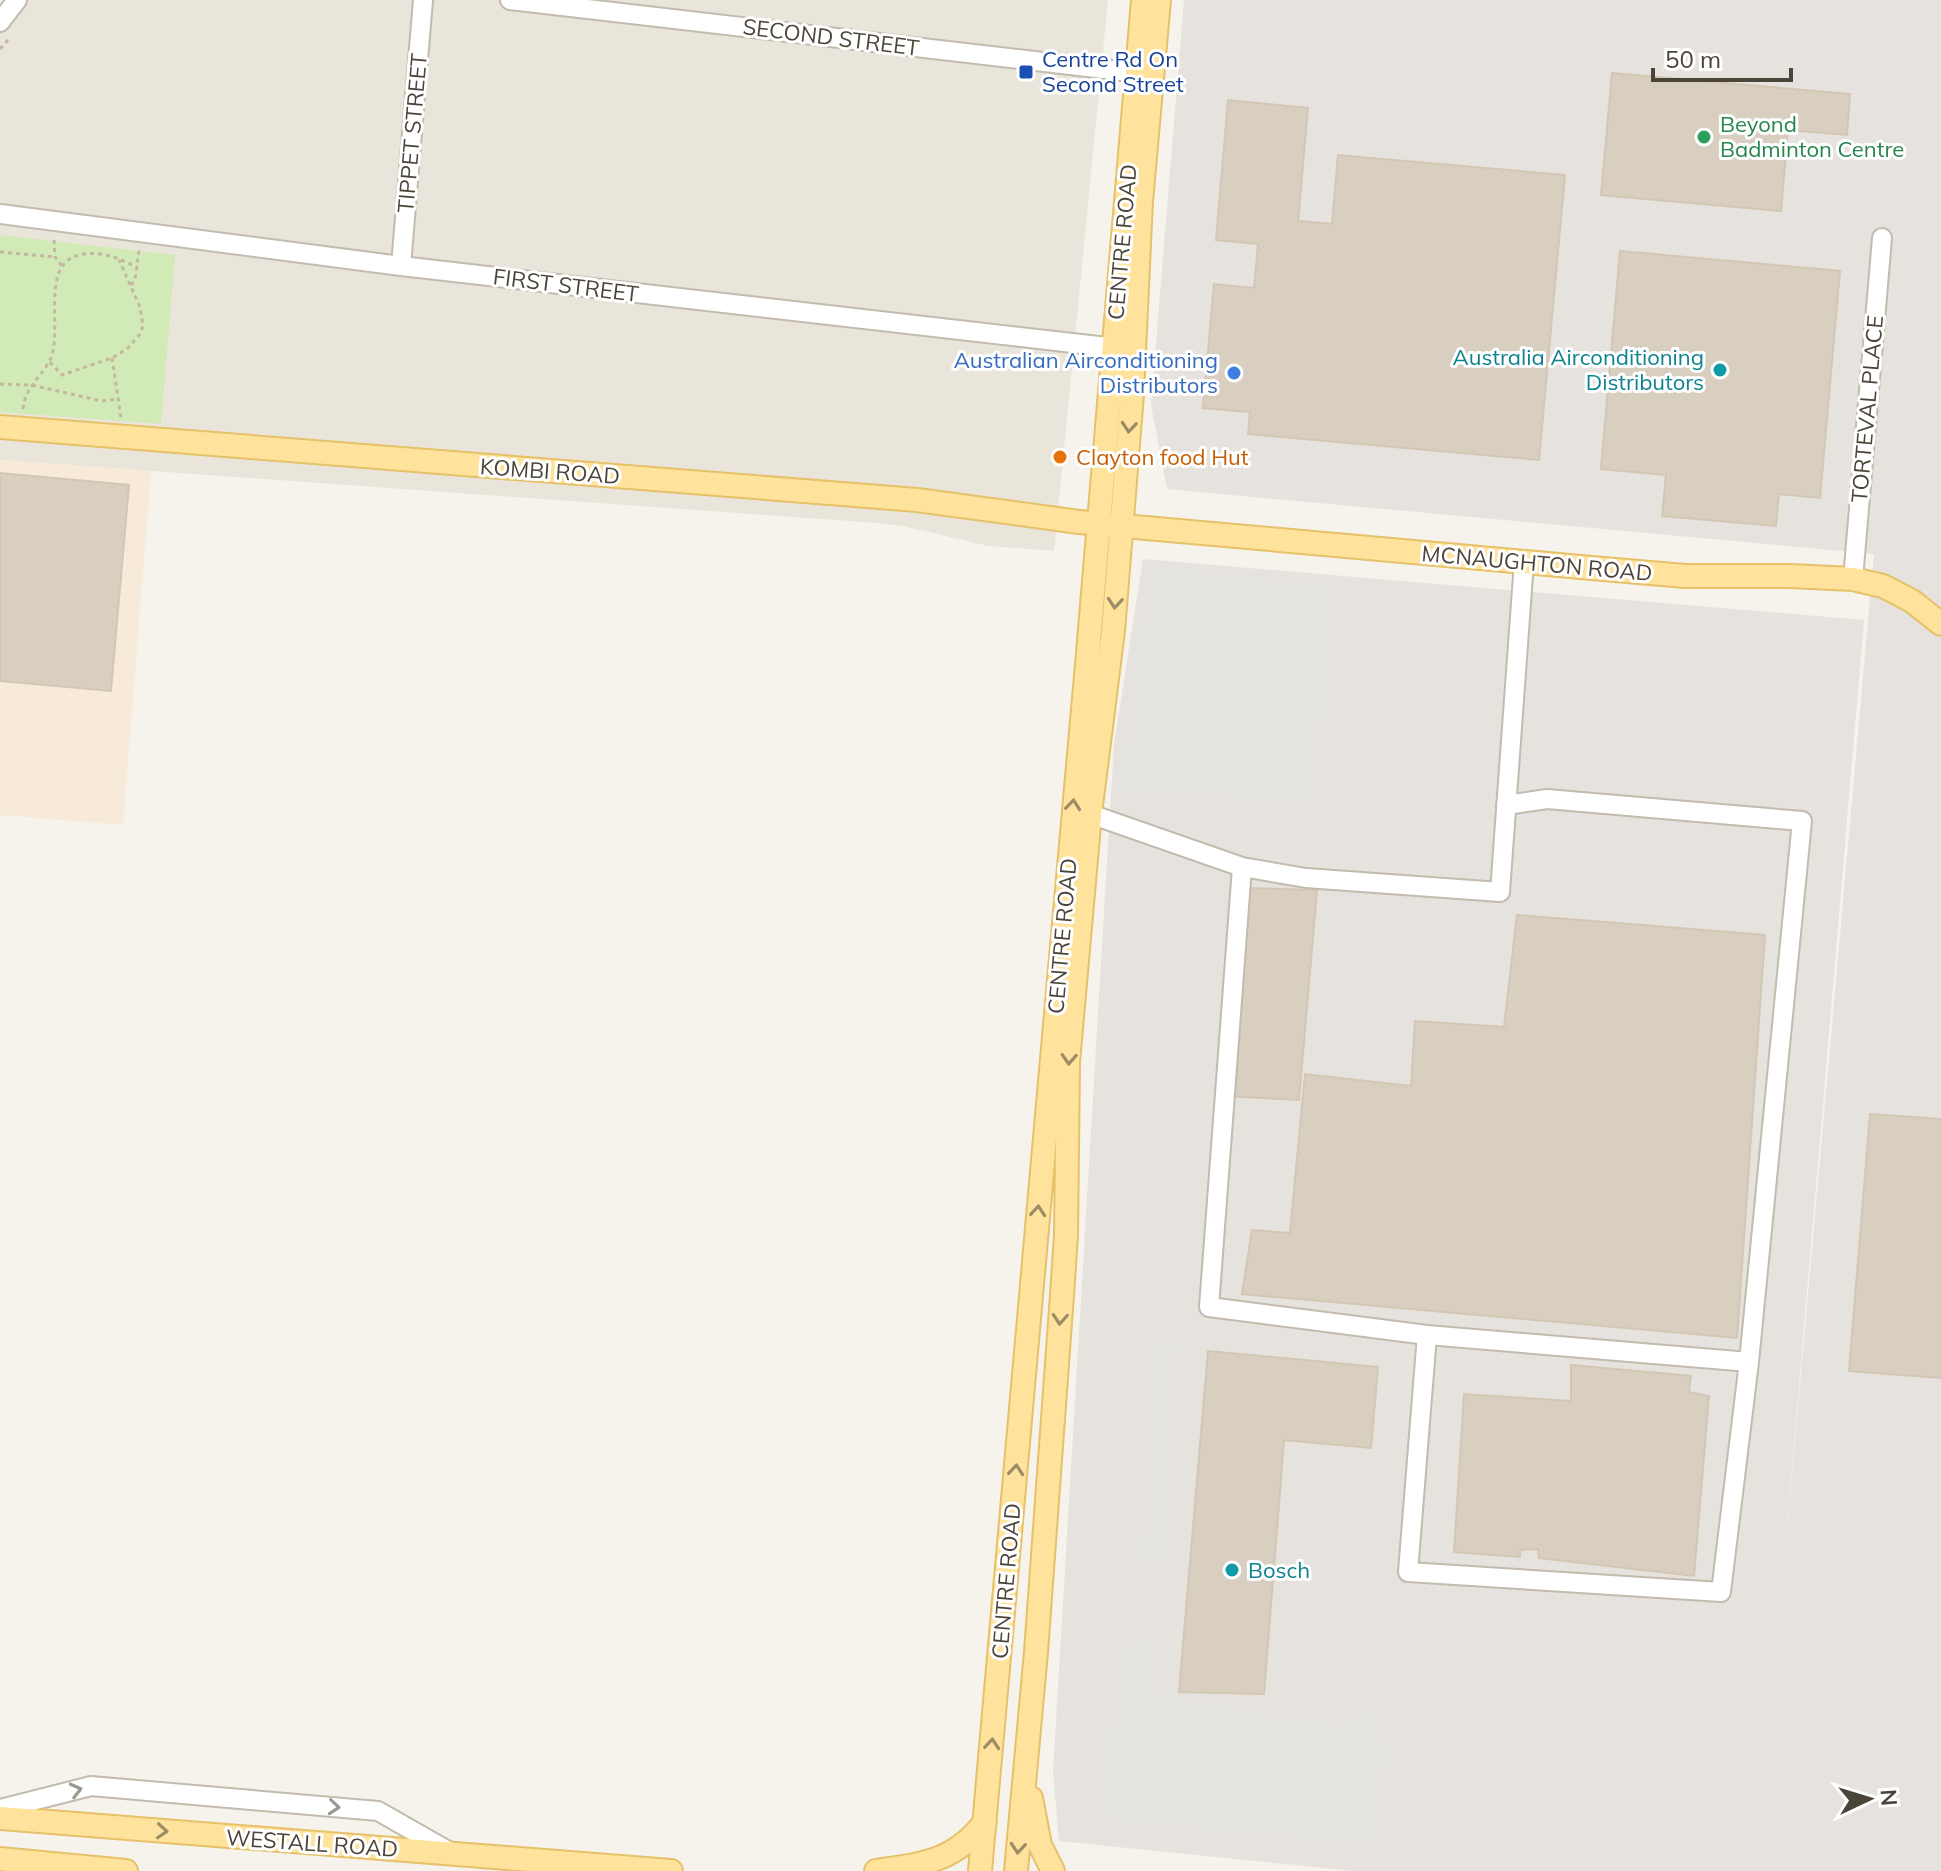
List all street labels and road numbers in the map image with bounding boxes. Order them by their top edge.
street label: SECOND STREET [741,12,921,62]
street label: TIPPET STREET [391,52,433,214]
street label: CENTRE ROAD [1101,163,1143,321]
street label: FIRST STREET [492,262,640,308]
street label: TORTEVAL PLACE [1845,314,1889,504]
street label: KOMBI ROAD [479,452,621,490]
street label: MCNAUGHTON ROAD [1421,539,1653,587]
street label: CENTRE ROAD [1041,857,1083,1015]
street label: CENTRE ROAD [985,1502,1027,1660]
street label: WESTALL ROAD [225,1823,399,1863]

